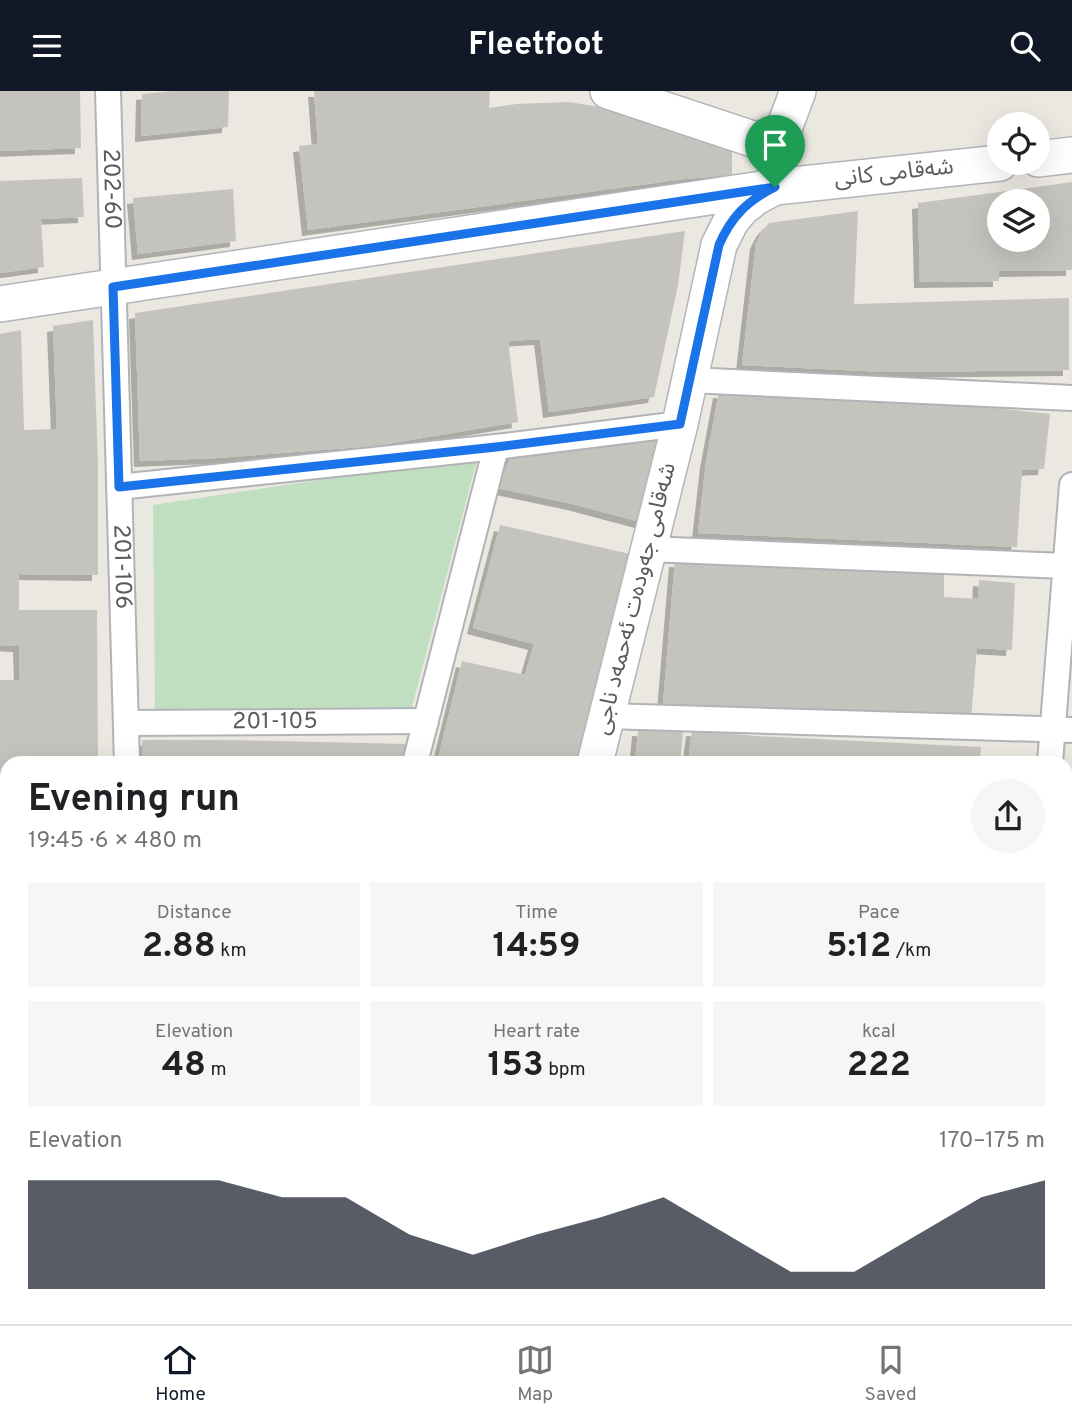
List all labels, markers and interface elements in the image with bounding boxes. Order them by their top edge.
text: Fleetfoot [468,26,604,66]
icon: menu [28,27,66,65]
icon: search [1006,27,1044,65]
map controls [987,112,1050,252]
button: locate [987,112,1050,175]
pin [745,115,805,187]
icon: arrive [756,126,794,164]
street label: 202-60 [95,148,126,230]
street label: شەقامی کانی [833,153,955,195]
button: layers [987,189,1050,252]
street label: شەقامی جەودەت ئەحمەد ناجی [588,460,684,738]
street label: 201-106 [106,524,137,610]
street label: 201-105 [232,707,318,737]
text: Evening run [28,776,240,825]
button: share [971,779,1045,853]
text: 19:45 · 6 × 480 m [28,827,202,856]
text: Distance [157,901,231,925]
text: Time [515,901,558,925]
text: Pace [858,901,900,925]
text: 2.88 [142,925,216,969]
text: 14:59 [493,925,580,969]
text: 5:12 [826,925,892,969]
text: km [216,939,247,963]
text: /km [892,939,931,963]
text: Elevation [155,1020,233,1044]
text: Heart rate [493,1020,580,1044]
text: kcal [862,1020,896,1044]
text: 48 [162,1044,206,1088]
text: 153 [487,1044,544,1088]
text: 222 [847,1044,911,1088]
text: m [206,1058,227,1082]
text: bpm [544,1058,586,1082]
text: Elevation [28,1127,123,1156]
text: 170–175 m [939,1127,1045,1156]
tab: Home [155,1341,206,1407]
tab: Map [516,1341,554,1407]
tab: Saved [865,1341,917,1407]

